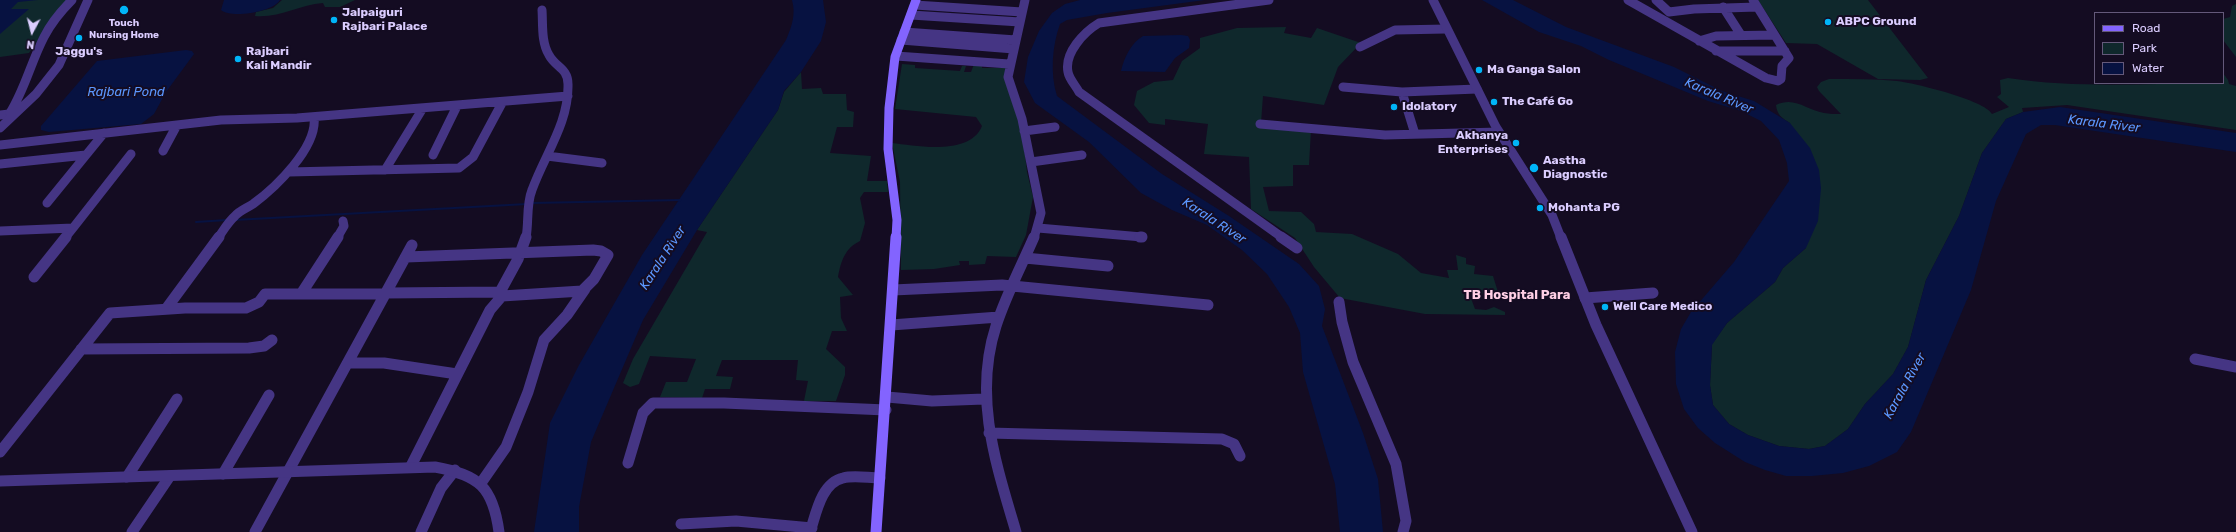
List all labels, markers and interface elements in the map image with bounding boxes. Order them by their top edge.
marker: Touch Nursing Home [118,4,130,16]
place label: Jalpaiguri Rajbari Palace [342,6,427,34]
north arrow [12,12,52,52]
legend [2094,12,2224,84]
marker: Jalpaiguri Rajbari Palace [329,15,339,25]
place label: ABPC Ground [1836,15,1916,29]
place label: Touch Nursing Home [89,17,159,40]
marker: ABPC Ground [1823,17,1833,27]
text: Road [2132,21,2160,35]
marker: Jaggu's [74,33,84,43]
text: N [26,37,35,51]
text: Park [2132,41,2157,55]
place label: Jaggu's [55,45,103,59]
place label: Rajbari Kali Mandir [246,45,312,73]
marker: Rajbari Kali Mandir [233,54,243,64]
text: Water [2132,61,2164,75]
place label: Ma Ganga Salon [1487,63,1581,77]
marker: Ma Ganga Salon [1474,65,1484,75]
water label: Karala River [1682,75,1756,117]
water label: Rajbari Pond [87,84,165,100]
place label: The Café Go [1502,95,1573,109]
marker: The Café Go [1489,97,1499,107]
place label: Idolatory [1402,100,1457,114]
marker: Idolatory [1389,102,1399,112]
water label: Karala River [2067,112,2141,136]
place label: Akhanya Enterprises [1438,129,1508,157]
marker: Akhanya Enterprises [1511,138,1521,148]
place label: Aastha Diagnostic [1543,154,1607,182]
marker: Aastha Diagnostic [1528,162,1540,174]
water label: Karala River [1179,195,1249,247]
place label: Mohanta PG [1548,201,1620,215]
marker: Mohanta PG [1535,203,1545,213]
water label: Karala River [637,223,689,293]
district label: TB Hospital Para [1464,287,1570,303]
place label: Well Care Medico [1613,300,1712,314]
marker: Well Care Medico [1600,302,1610,312]
water label: Karala River [1881,350,1929,422]

